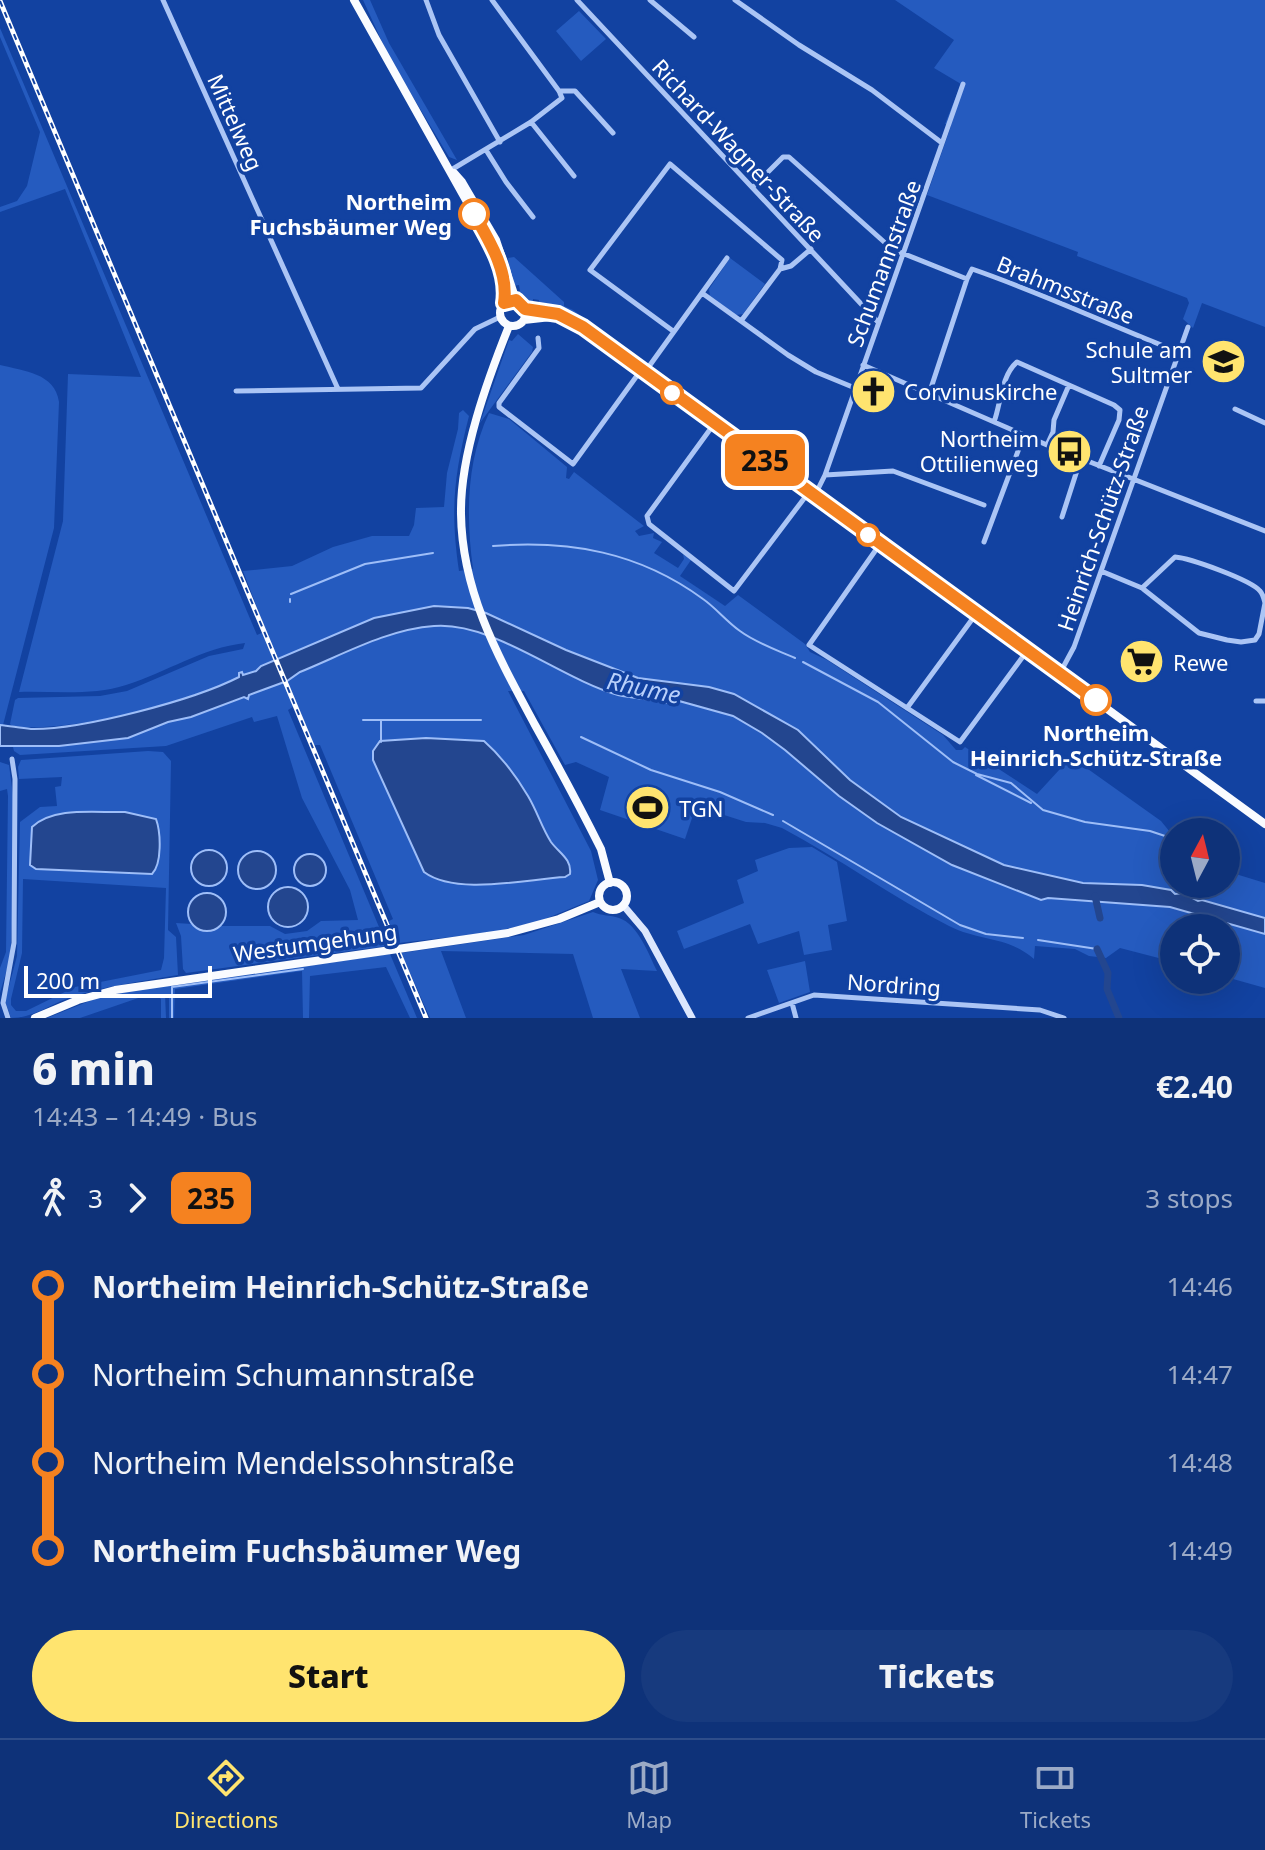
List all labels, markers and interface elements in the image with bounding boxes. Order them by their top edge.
street label: Richard-Wagner-Straße [646,52,832,248]
street label: Mittelweg [201,69,271,175]
street label: Schumannstraße [839,175,927,351]
place label: Northeim Fuchsbäumer Weg [250,186,452,241]
marker: Northeim Fuchsbäumer Weg [459,199,489,229]
street label: Brahmsstraße [993,248,1139,330]
place label: Schule am Sultmer [1085,334,1192,389]
school or university icon: Schule am Sultmer [1199,338,1247,386]
church icon: Corvinuskirche [849,367,897,415]
place label: Corvinuskirche [904,376,1058,406]
unlabelled marker [661,382,683,404]
street label: Heinrich-Schütz-Straße [1049,401,1155,635]
place label: Northeim Ottilienweg [920,423,1039,478]
bus stop icon: Northeim Ottilienweg [1046,427,1094,475]
line badge: 235 [719,434,811,486]
text: 235 [741,441,789,479]
unlabelled marker [857,524,879,546]
supermarket icon: Rewe [1118,638,1166,686]
place label: Rewe [1173,647,1228,677]
water label: Rhume [604,663,684,711]
marker: Northeim Heinrich-Schütz-Straße [1081,685,1111,715]
place label: Northeim Heinrich-Schütz-Straße [970,717,1222,772]
sports icon: TGN [624,784,672,832]
place label: TGN [679,793,724,823]
north arrow [1160,818,1240,898]
map controls [1160,818,1240,994]
button: locate [1160,914,1240,994]
street label: Westumgehung [231,916,399,968]
scale bar [24,962,212,998]
text: 200 m [36,965,100,995]
street label: Nordring [846,966,942,1002]
text: 6 min [32,1038,155,1098]
text: €2.40 [1156,1066,1233,1107]
text: 14:43 – 14:49 · Bus [32,1098,257,1134]
icon: walk [32,1176,76,1220]
icon: forward [115,1176,159,1220]
text: 235 [187,1179,235,1217]
text: 3 [88,1180,103,1216]
text: 3 stops [1145,1180,1233,1216]
text: Northeim Heinrich-Schütz-Straße [92,1266,589,1307]
text: 14:46 [1167,1268,1233,1304]
text: Northeim Schumannstraße [92,1354,475,1395]
text: 14:47 [1167,1356,1233,1392]
text: Northeim Mendelssohnstraße [92,1442,515,1483]
text: 14:48 [1167,1444,1233,1480]
text: Northeim Fuchsbäumer Weg [92,1530,521,1571]
text: 14:49 [1167,1532,1233,1568]
button: Start [32,1630,625,1722]
button: Tickets [641,1630,1233,1722]
tab: Directions [174,1756,278,1834]
tab: Map [626,1756,672,1834]
tab: Tickets [1020,1756,1091,1834]

